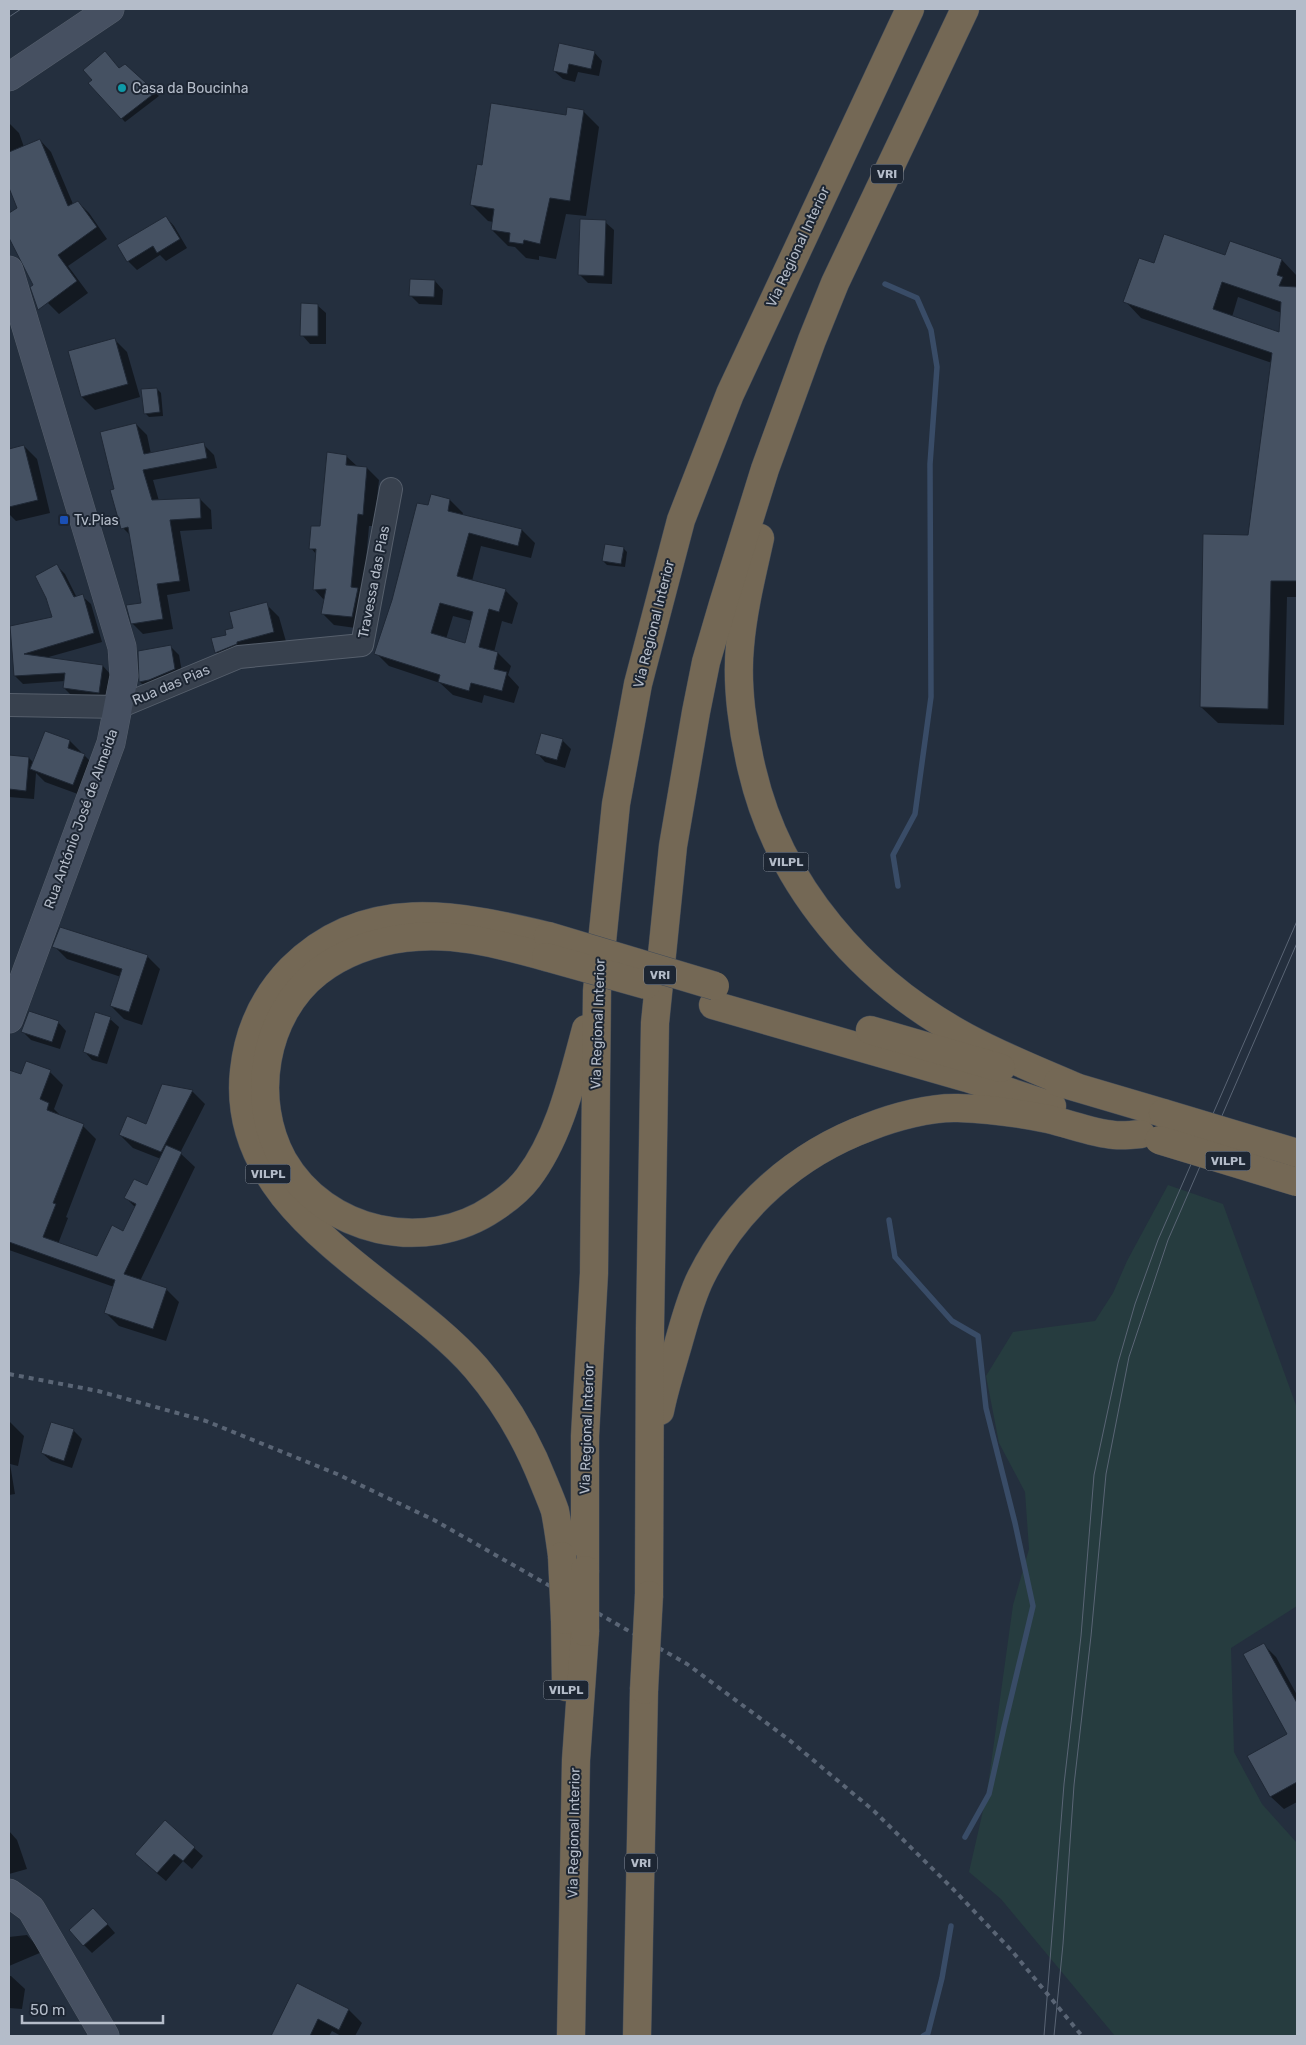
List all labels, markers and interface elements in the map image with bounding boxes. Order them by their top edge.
place label: Casa da Boucinha [132,80,249,97]
marker: Casa da Boucinha [116,82,128,94]
road number: VRI [871,164,903,183]
street label: Via Regional Interior [763,183,834,310]
place label: Tv.Pias [74,512,119,529]
marker: Tv.Pias [58,514,70,526]
street label: Travessa das Pias [355,524,393,640]
street label: Via Regional Interior [630,558,678,690]
street label: Rua das Pias [130,661,212,709]
street label: Rua António José de Almeida [41,727,121,911]
road number: VILPL [764,852,808,872]
street label: Via Regional Interior [587,958,609,1090]
road number: VRI [644,966,676,984]
road number: VILPL [1206,1152,1250,1170]
road number: VILPL [246,1164,290,1184]
street label: Via Regional Interior [576,1363,598,1495]
road number: VILPL [544,1680,588,1700]
street label: Via Regional Interior [564,1767,584,1899]
road number: VRI [625,1854,657,1872]
scale bar [22,1992,164,2024]
text: 50 m [30,2001,65,2019]

